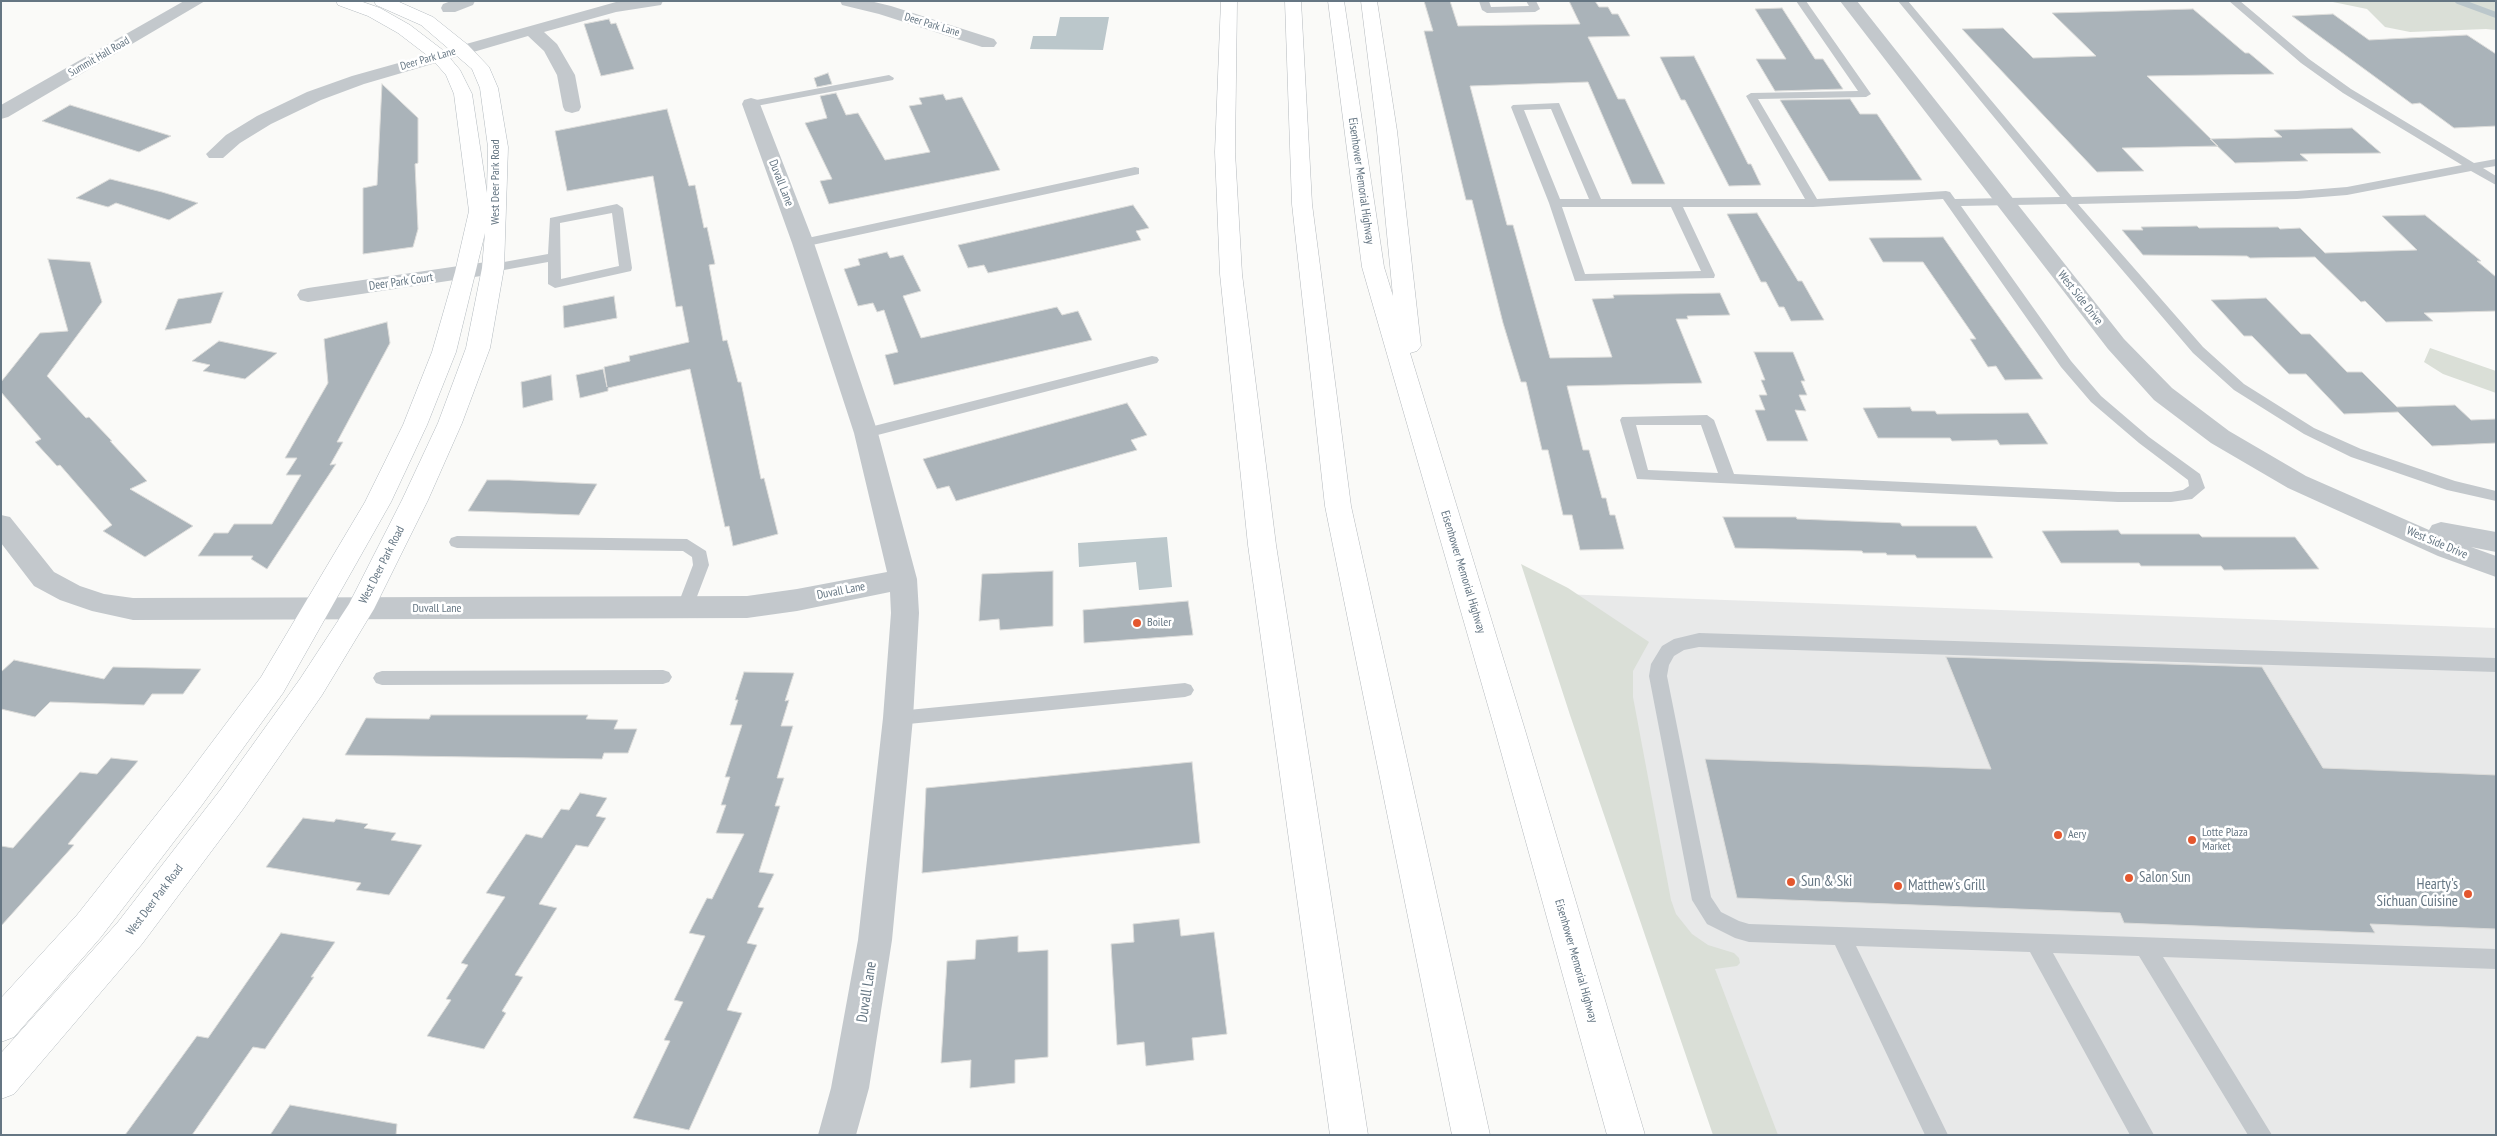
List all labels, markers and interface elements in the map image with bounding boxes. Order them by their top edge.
street label: Deer Park Lane [903,10,961,40]
street label: Summit Hall Road [66,34,132,80]
street label: Deer Park Lane [399,45,457,73]
street label: Eisenhower Memorial Highway [1345,117,1377,245]
street label: West Deer Park Road [489,139,503,225]
street label: Duvall Lane [766,158,796,208]
street label: West Side Drive [2054,268,2106,328]
street label: Deer Park Court [368,270,434,294]
street label: Eisenhower Memorial Highway [1437,509,1489,635]
street label: West Deer Park Road [356,524,408,606]
street label: West Side Drive [2404,524,2470,562]
street label: Duvall Lane [816,579,866,603]
street label: Duvall Lane [413,602,461,616]
place label: Boiler [1147,616,1171,630]
marker: Boiler [1131,617,1143,629]
place label: Lotte Plaza Market [2202,826,2248,854]
place label: Aery [2068,828,2086,842]
marker: Aery [2052,829,2064,841]
marker: Lotte Plaza Market [2186,834,2198,846]
street label: West Deer Park Road [124,862,186,938]
place label: Salon Sun [2139,869,2191,887]
marker: Salon Sun [2123,872,2135,884]
place label: Sun & Ski [1801,873,1852,891]
marker: Sun & Ski [1785,876,1797,888]
place label: Hearty's Sichuan Cuisine [2377,876,2458,911]
place label: Matthew's Grill [1908,877,1985,895]
marker: Matthew's Grill [1892,880,1904,892]
marker: Hearty's Sichuan Cuisine [2462,888,2474,900]
street label: Eisenhower Memorial Highway [1551,898,1601,1024]
street label: Duvall Lane [853,960,881,1024]

